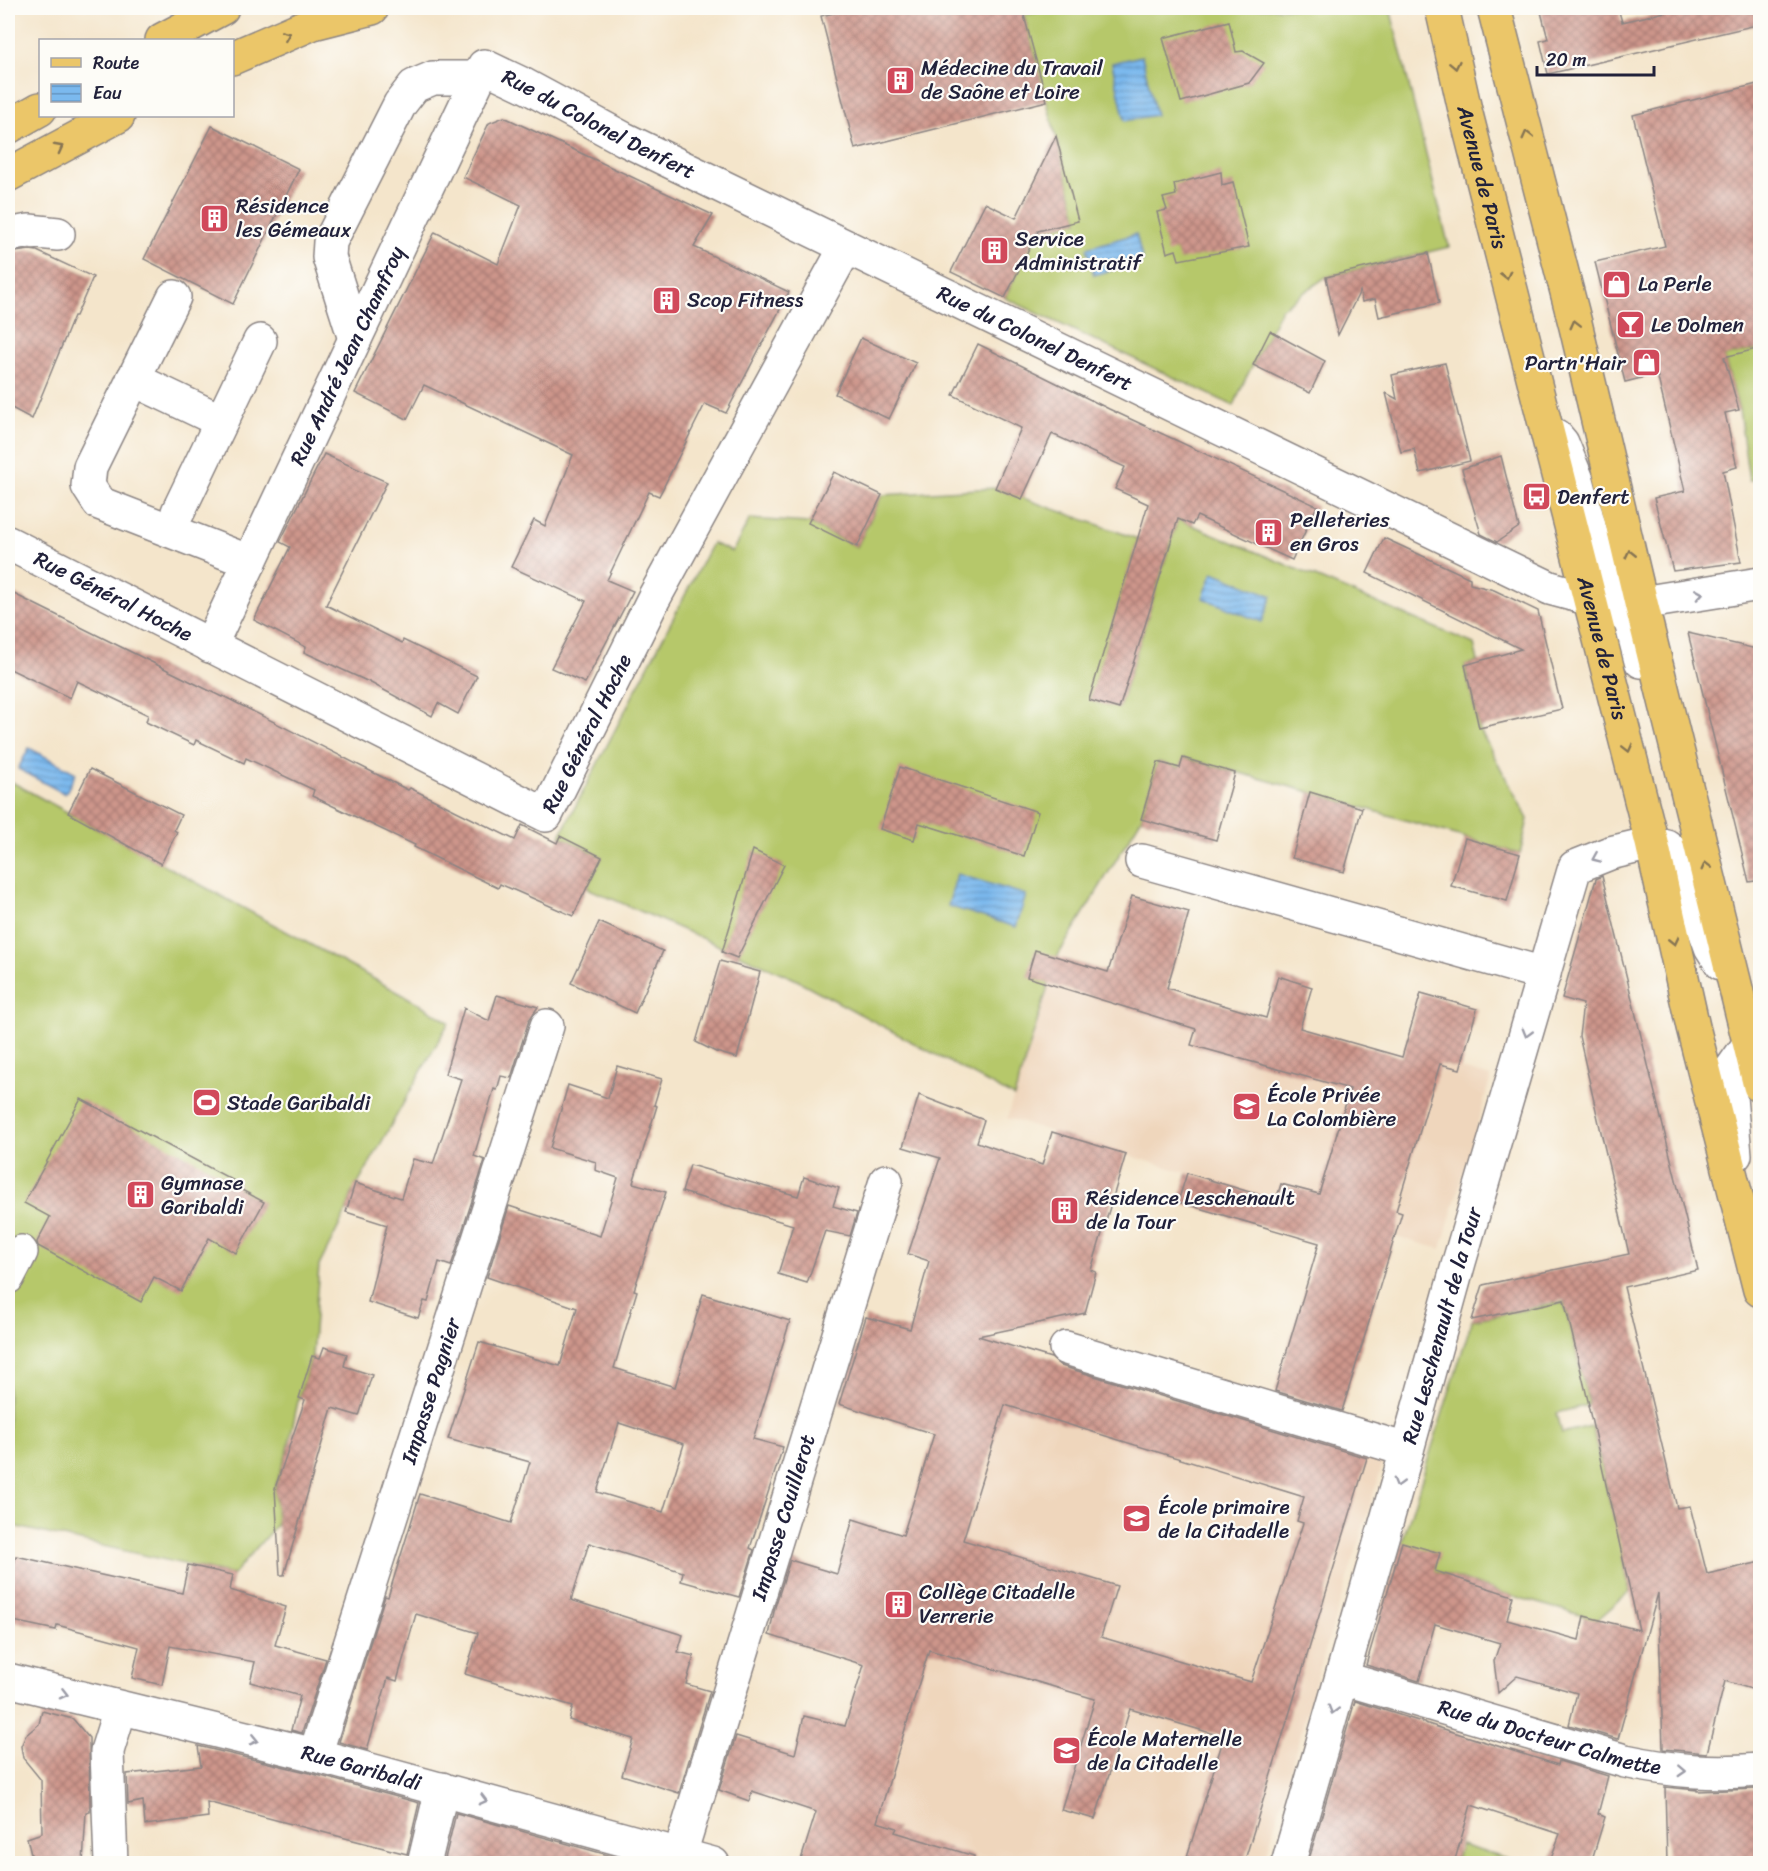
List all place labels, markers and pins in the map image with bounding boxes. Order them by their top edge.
place label: Médecine du Travail de Saône et Loire [921,49,1104,111]
building icon: Médecine du Travail de Saône et Loire [884,64,916,96]
place label: Résidence les Gémeaux [236,187,351,249]
building icon: Résidence les Gémeaux [199,202,231,234]
place label: Service Administratif [1014,220,1144,282]
building icon: Service Administratif [978,235,1010,267]
place label: La Perle [1638,265,1712,303]
shop icon: La Perle [1601,268,1633,300]
place label: Scop Fitness [687,281,804,319]
building icon: Scop Fitness [650,284,682,316]
place label: Le Dolmen [1651,306,1744,344]
bar icon: Le Dolmen [1614,309,1646,341]
place label: Partn'Hair [1525,344,1626,382]
shop icon: Partn'Hair [1630,347,1662,379]
place label: Denfert [1557,478,1629,516]
bus stop icon: Denfert [1520,481,1552,513]
place label: Pelleteries en Gros [1290,501,1390,563]
building icon: Pelleteries en Gros [1253,516,1285,548]
place label: École Privée La Colombière [1267,1076,1396,1138]
place label: Stade Garibaldi [227,1084,371,1122]
sports icon: Stade Garibaldi [190,1087,222,1119]
school or university icon: École Privée La Colombière [1230,1091,1262,1123]
place label: Gymnase Garibaldi [161,1164,245,1226]
building icon: Gymnase Garibaldi [124,1179,156,1211]
place label: Résidence Leschenault de la Tour [1086,1179,1295,1241]
building icon: Résidence Leschenault de la Tour [1049,1194,1081,1226]
place label: École primaire de la Citadelle [1158,1488,1290,1550]
school or university icon: École primaire de la Citadelle [1121,1503,1153,1535]
place label: Collège Citadelle Verrerie [919,1573,1075,1635]
building icon: Collège Citadelle Verrerie [882,1588,914,1620]
place label: École Maternelle de la Citadelle [1087,1720,1242,1782]
school or university icon: École Maternelle de la Citadelle [1050,1735,1082,1767]

